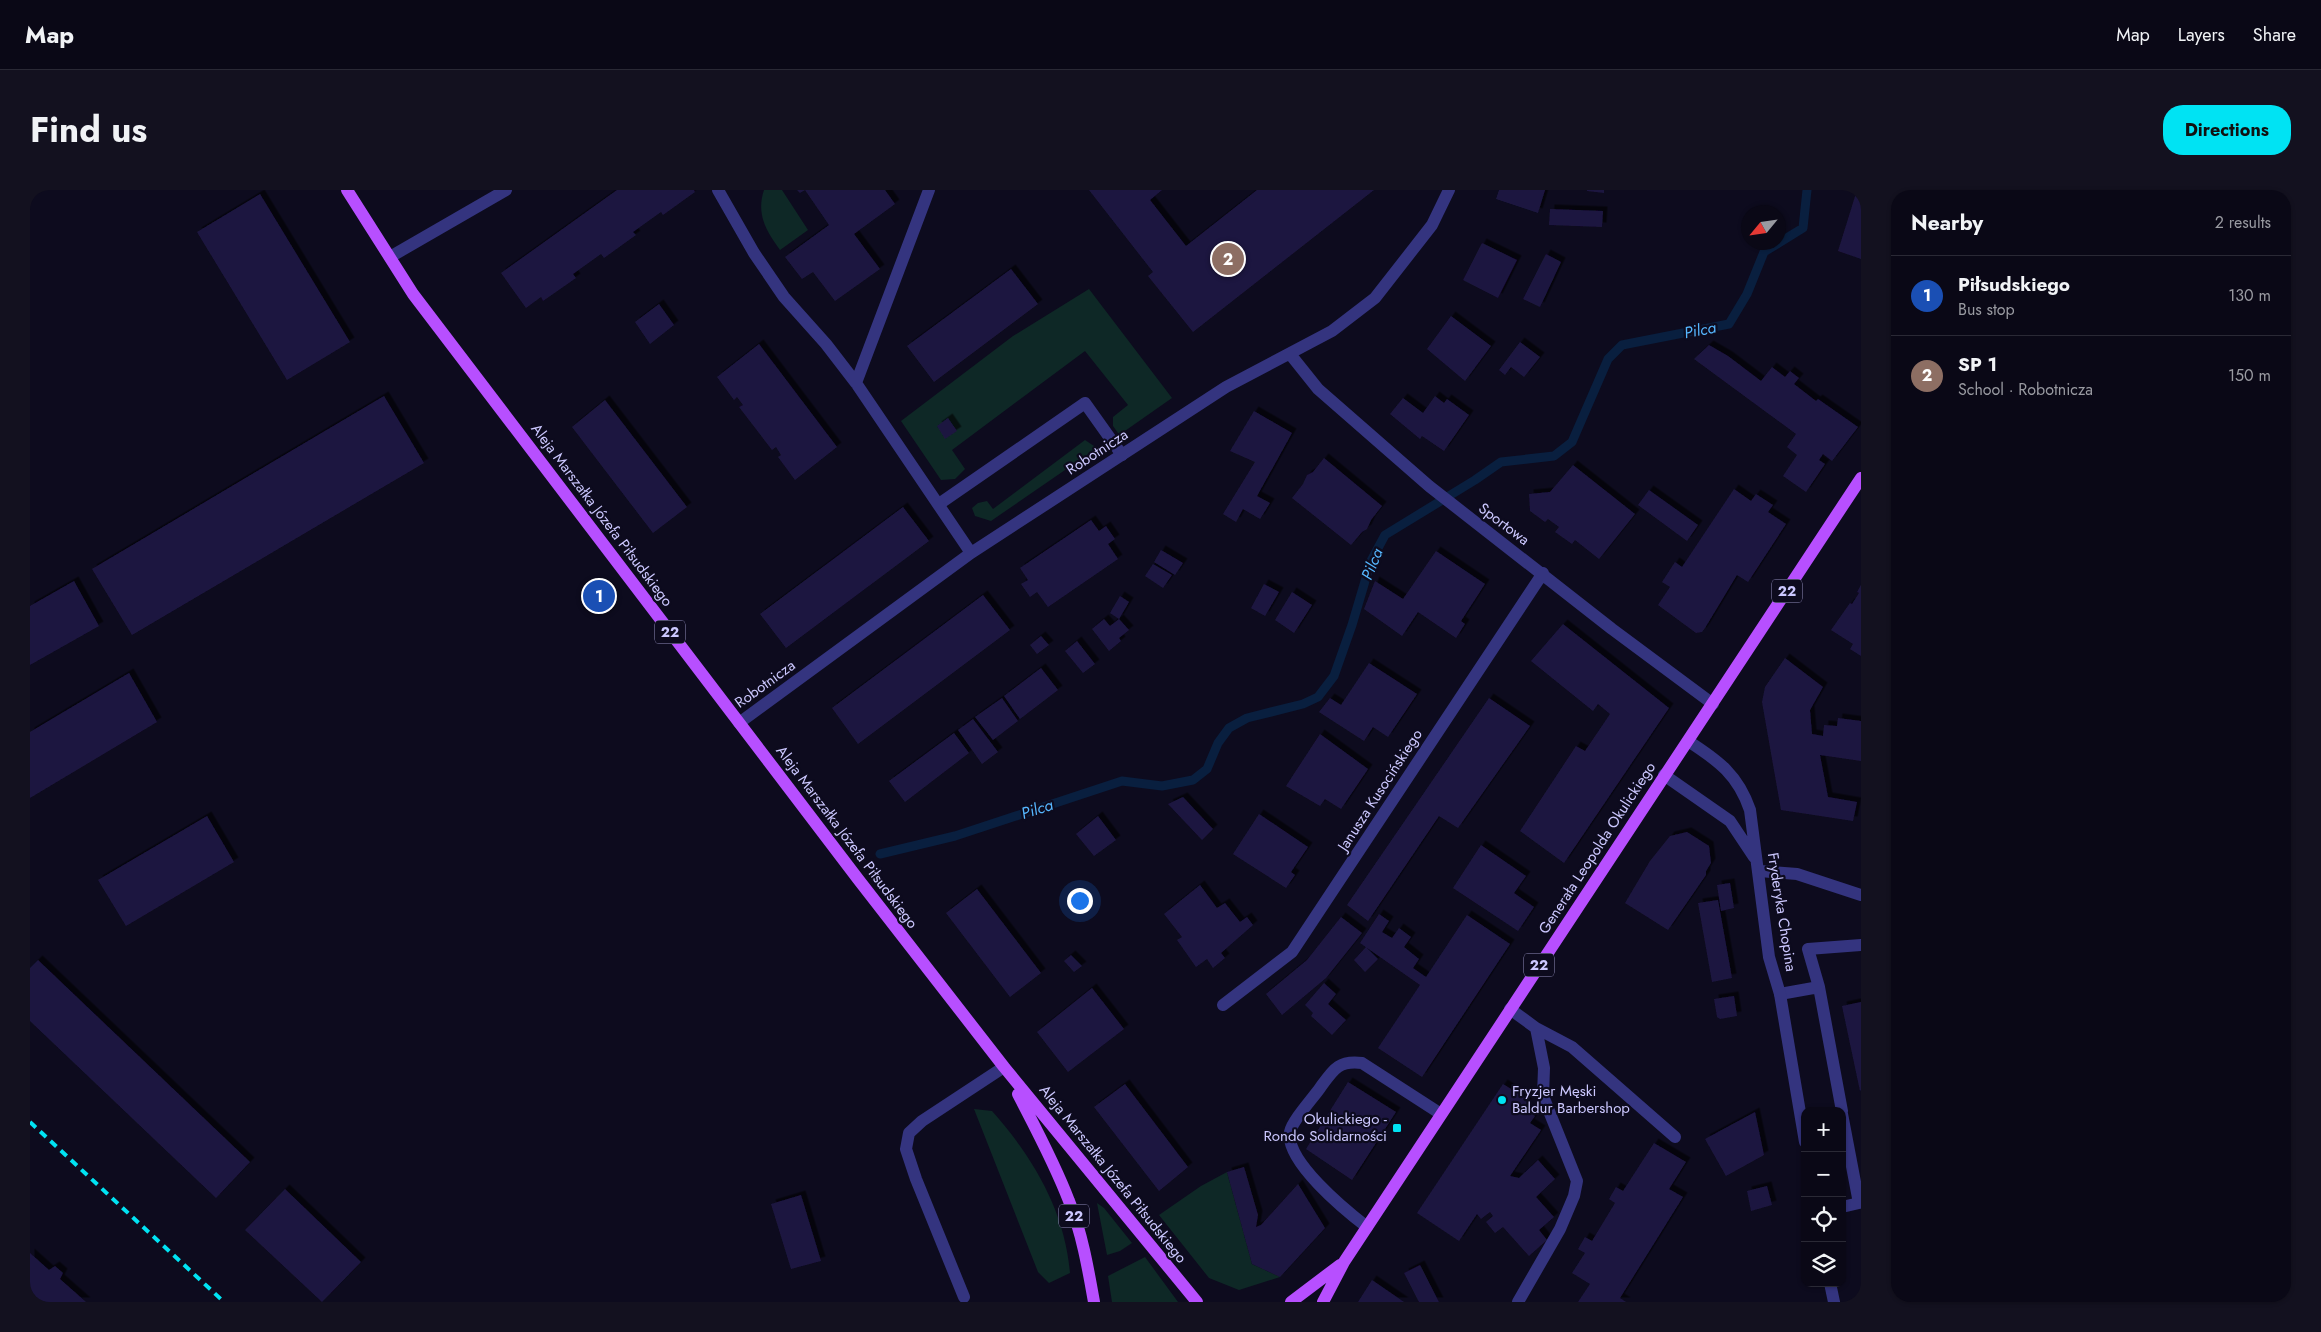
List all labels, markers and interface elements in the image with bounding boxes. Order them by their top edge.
text: Map [25,17,74,52]
text: Map [2116,22,2150,48]
text: Layers [2178,22,2225,48]
text: Share [2253,22,2296,48]
text: Find us [30,105,147,155]
button: Directions [2163,105,2291,155]
north arrow [1741,205,1786,250]
text: Nearby [1911,208,1983,238]
text: 2 results [2215,211,2271,234]
pin: 2 [1212,240,1244,278]
text: Piłsudskiego [1958,271,2070,298]
text: 1 [1923,284,1931,307]
text: 130 m [2228,284,2271,307]
text: Bus stop [1958,298,2015,321]
water label: Pilca [1682,316,1718,344]
text: SP 1 [1958,351,1997,378]
text: 2 [1922,364,1932,387]
text: 150 m [2228,364,2271,387]
text: School · Robotnicza [1958,378,2093,401]
street label: Aleja Marszałka Józefa Piłsudskiego [526,419,678,611]
street label: Robotnicza [1062,424,1132,480]
street label: Sportowa [1474,497,1534,551]
water label: Pilca [1355,545,1389,583]
pin: 1 [583,577,615,615]
road number: 22 [1772,580,1802,602]
road number: 22 [655,621,685,644]
street label: Robotnicza [730,655,800,713]
street label: Janusza Kusocińskiego [1331,725,1428,857]
street label: Aleja Marszałka Józefa Piłsudskiego [771,741,923,933]
street label: Generała Leopolda Okulickiego [1533,758,1661,938]
water label: Pilca [1018,793,1056,825]
street label: Fryderyka Chopina [1762,851,1802,973]
your location [1067,888,1093,914]
road number: 22 [1524,954,1554,976]
street label: Aleja Marszałka Józefa Piłsudskiego [1034,1080,1192,1268]
place label: Fryzjer Męski Baldur Barbershop [1512,1080,1630,1119]
marker: Fryzjer Męski Baldur Barbershop [1496,1094,1508,1106]
map controls [1801,1107,1846,1287]
button: + [1801,1107,1846,1152]
place label: Okulickiego - Rondo Solidarności [1263,1108,1388,1147]
marker: Okulickiego - Rondo Solidarności [1391,1122,1403,1134]
button: − [1801,1152,1846,1197]
button: locate [1801,1197,1846,1242]
road number: 22 [1059,1204,1089,1228]
button: layers [1801,1242,1846,1287]

